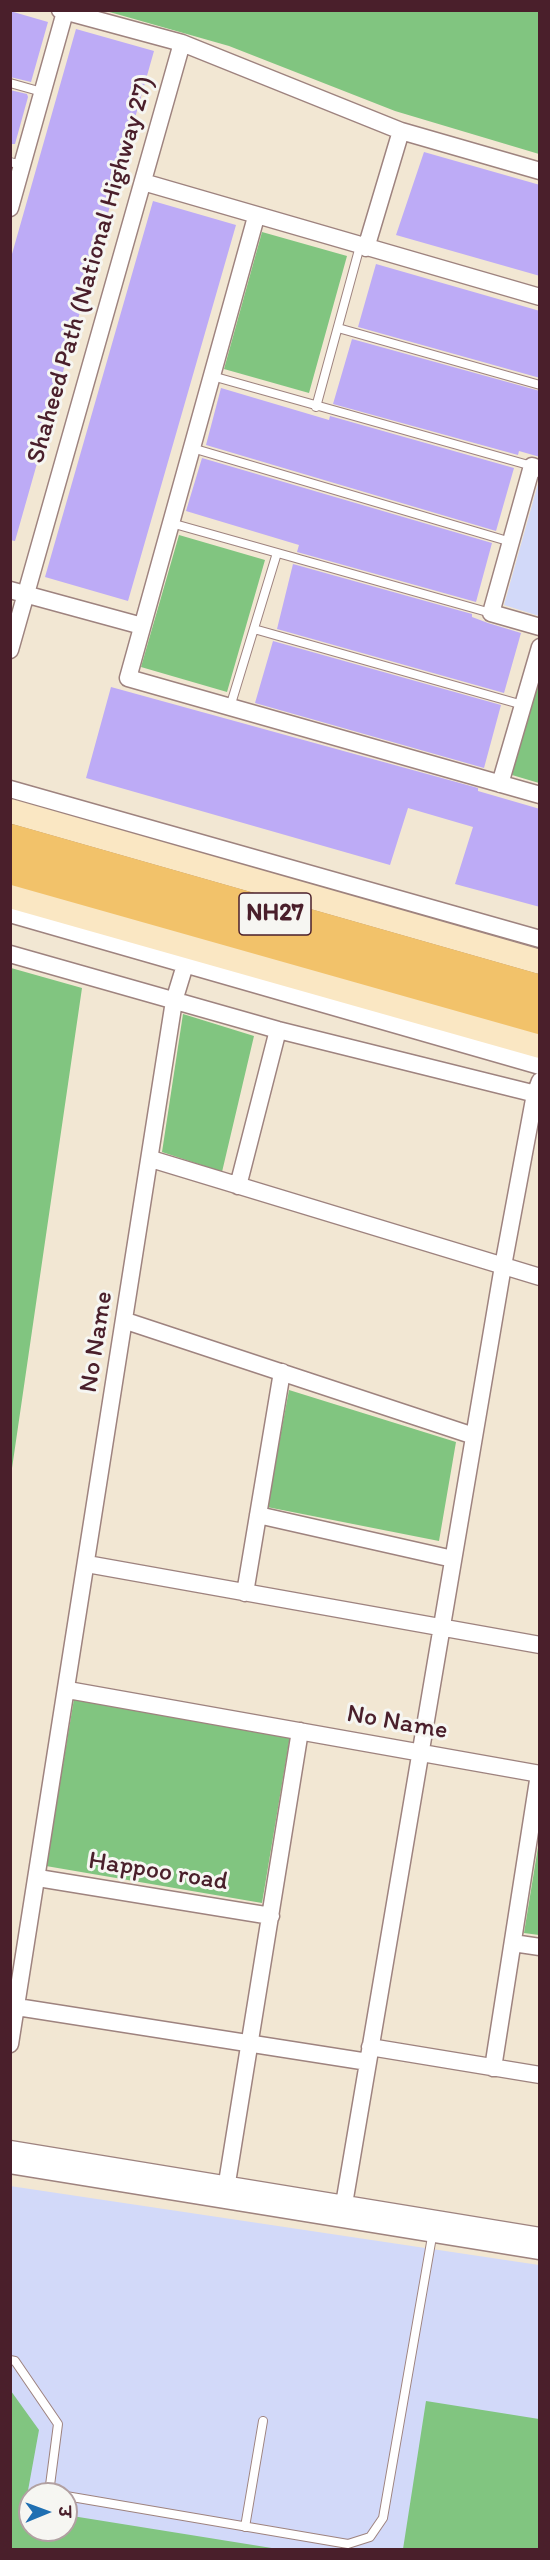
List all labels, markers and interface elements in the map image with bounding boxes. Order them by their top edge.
street label: Shaheed Path (National Highway 27) [21,73,161,467]
road number: NH27 [239,893,311,935]
street label: No Name [74,1289,120,1395]
street label: No Name [344,1699,450,1747]
street label: Happoo road [86,1846,230,1898]
north arrow [18,2482,78,2542]
text: उ [55,2506,74,2517]

